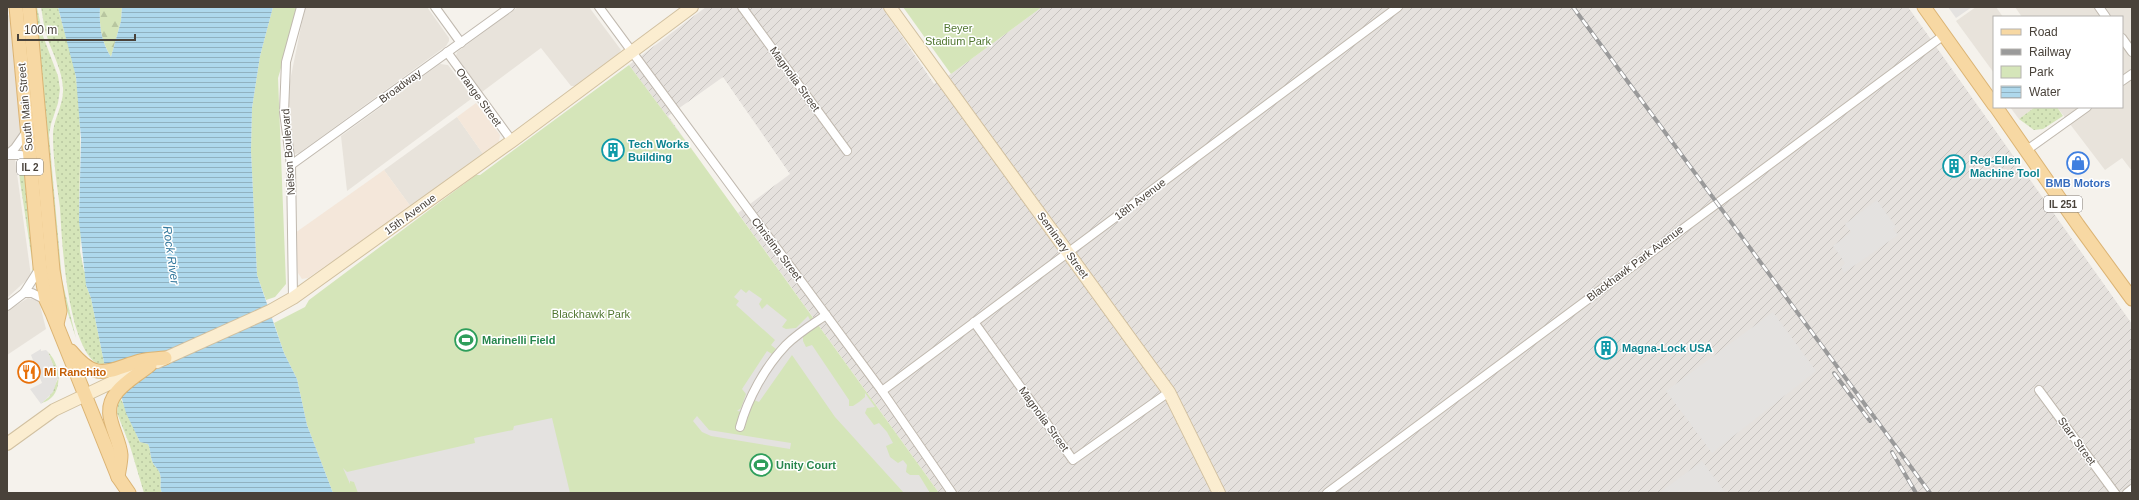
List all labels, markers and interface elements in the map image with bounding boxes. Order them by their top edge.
scale bar [18,16,135,42]
legend [1993,16,2123,108]
park label: Beyer Stadium Park [925,22,992,47]
text: 100 m [24,23,57,37]
text: Road [2029,25,2058,39]
street label: Magnolia Street [768,44,822,114]
text: Railway [2029,45,2071,59]
street label: South Main Street [15,63,35,151]
text: Park [2029,65,2055,79]
street label: Broadway [377,66,424,105]
street label: Orange Street [454,66,504,128]
text: Water [2029,85,2061,99]
street label: Nelson Boulevard [279,108,297,196]
building icon: Tech Works Building [600,137,626,163]
place label: Tech Works Building [628,138,689,163]
shop icon: BMB Motors [2065,150,2091,176]
building icon: Reg-Ellen Machine Tool [1941,153,1967,179]
place label: Reg-Ellen Machine Tool [1970,154,2039,179]
road number: IL 2 [17,159,43,175]
street label: 18th Avenue [1112,176,1168,222]
place label: BMB Motors [2046,177,2110,189]
street label: 15th Avenue [382,191,438,237]
road number: IL 251 [2044,196,2082,212]
street label: Seminary Street [1035,210,1091,280]
street label: Christina Street [749,215,805,283]
street label: Blackhawk Park Avenue [1584,223,1686,303]
water label: Rock River [160,225,182,286]
park label: Blackhawk Park [552,308,631,320]
sports icon: Marinelli Field [453,327,479,353]
place label: Marinelli Field [482,334,555,346]
building icon: Magna-Lock USA [1593,335,1619,361]
place label: Magna-Lock USA [1622,342,1713,354]
restaurant icon: Mi Ranchito [16,359,42,385]
place label: Mi Ranchito [44,366,107,378]
street label: Magnolia Street [1017,384,1071,454]
street label: Starr Street [2056,415,2098,467]
sports icon: Unity Court [748,452,774,478]
place label: Unity Court [776,459,836,471]

